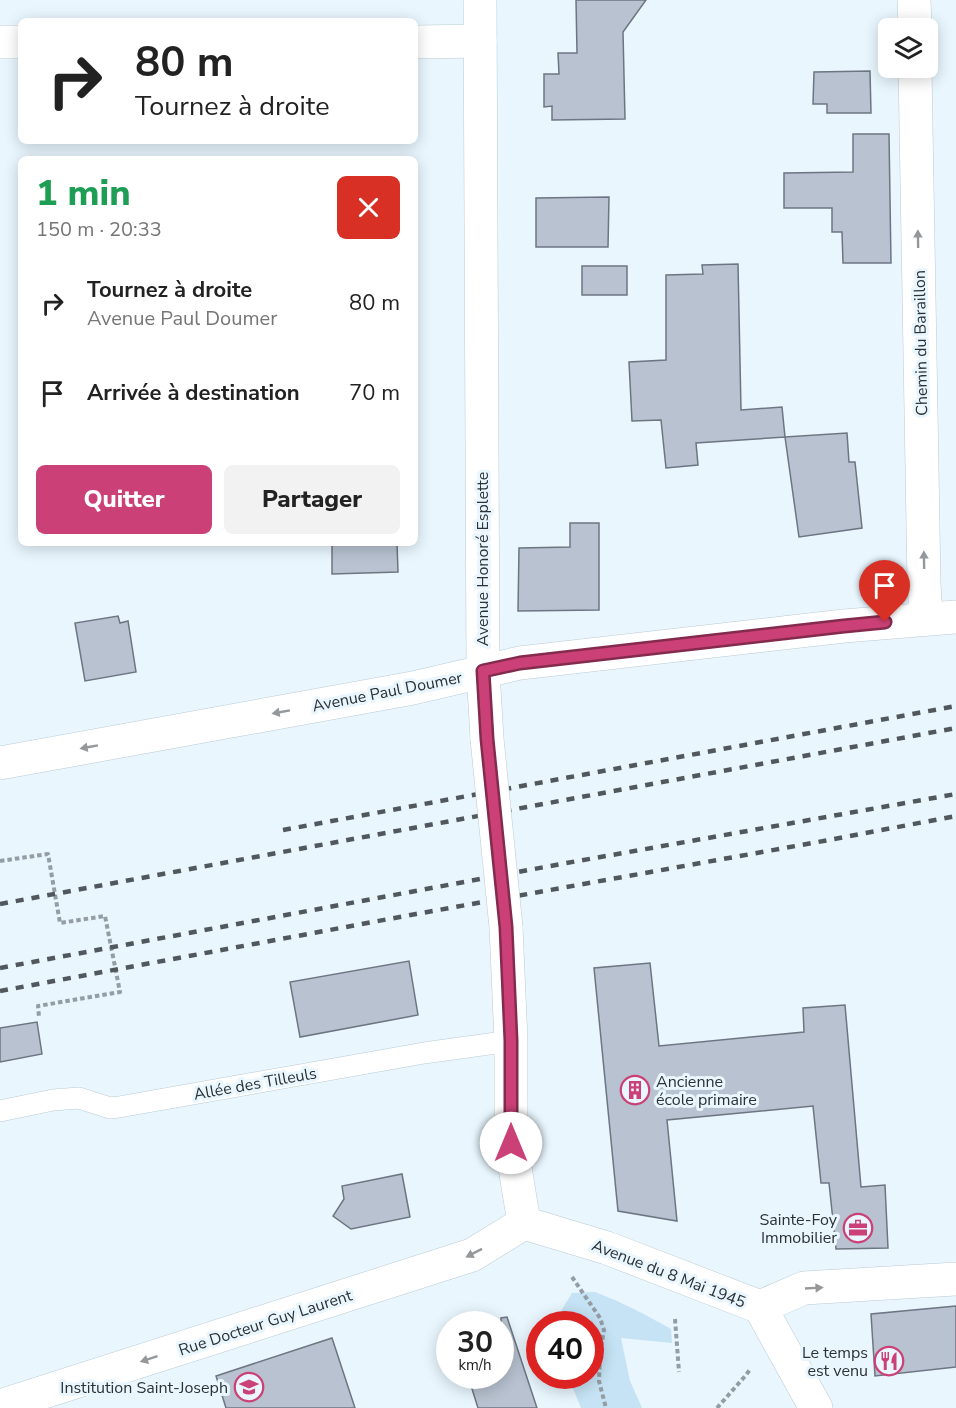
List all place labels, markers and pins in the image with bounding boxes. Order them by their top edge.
pin [859,560,910,622]
place label: Ancienne école primaire [656,1071,757,1111]
building icon: Ancienne école primaire [619,1074,651,1106]
place label: Sainte-Foy Immobilier [759,1209,838,1249]
office icon: Sainte-Foy Immobilier [842,1212,874,1244]
place label: Le temps est venu [802,1342,868,1382]
restaurant icon: Le temps est venu [873,1345,905,1377]
school or university icon: Institution Saint-Joseph [233,1371,265,1403]
place label: Institution Saint-Joseph [60,1377,228,1399]

